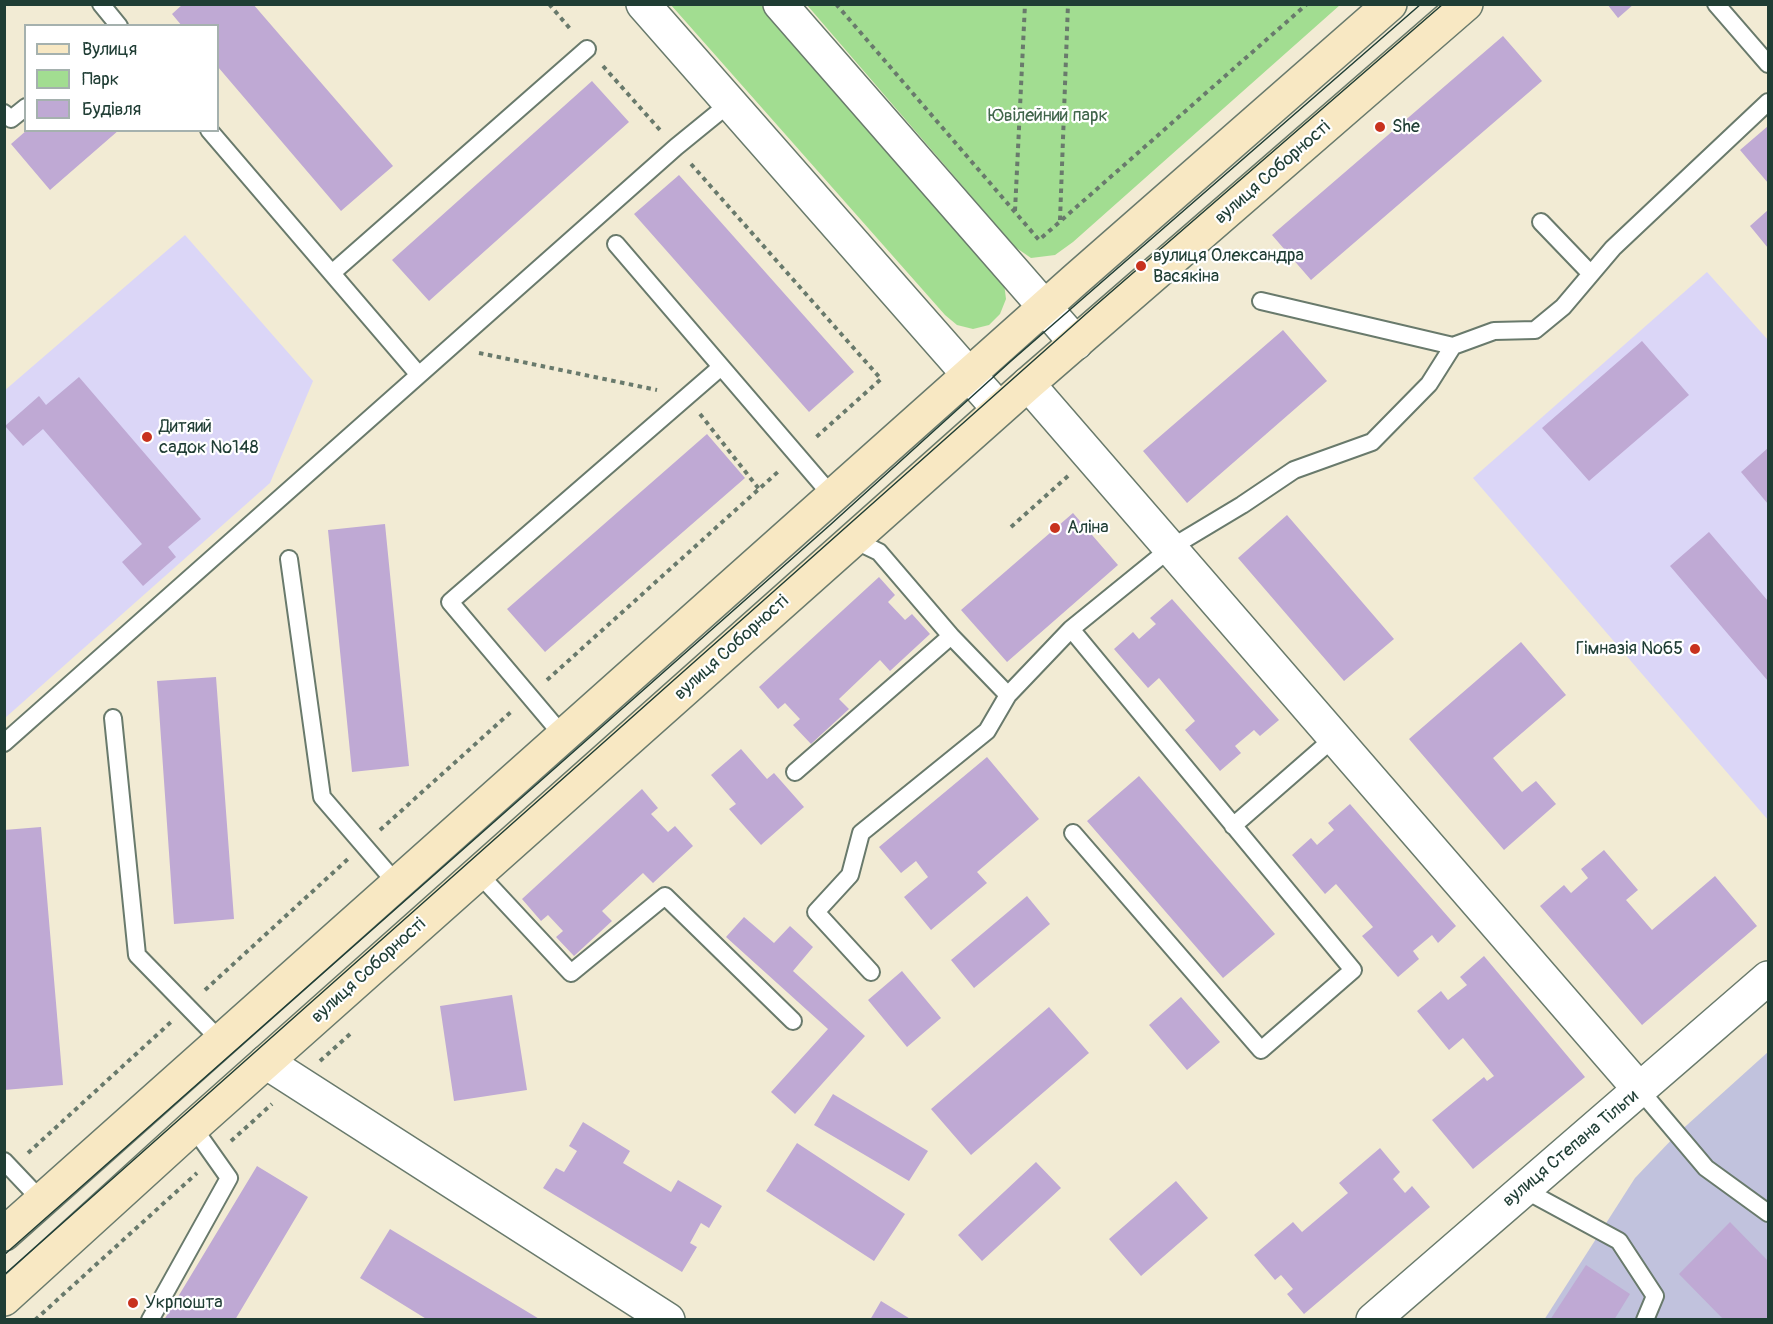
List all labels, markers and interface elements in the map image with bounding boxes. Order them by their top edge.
legend [24,24,219,132]
text: Вулиця [82,38,137,61]
text: Парк [82,68,119,91]
text: Будівля [82,98,141,121]
park label: Ювілейний парк [988,105,1108,127]
place label: She [1392,116,1420,138]
street label: вулиця Соборності [1211,117,1335,229]
marker: She [1373,120,1387,134]
place label: вулиця Олександра Васякіна [1153,245,1304,288]
marker: вулиця Олександра Васякіна [1134,259,1148,273]
place label: Дитяий садок №148 [159,416,259,458]
marker: Дитяий садок №148 [140,430,154,444]
place label: Аліна [1067,517,1109,539]
marker: Аліна [1048,521,1062,535]
street label: вулиця Соборності [670,591,794,705]
place label: Гімназія №65 [1576,638,1683,660]
marker: Гімназія №65 [1688,642,1702,656]
street label: вулиця Соборності [307,914,431,1028]
street label: вулиця Степана Тільги [1499,1086,1643,1212]
place label: Укрпошта [145,1292,223,1314]
marker: Укрпошта [126,1296,140,1310]

